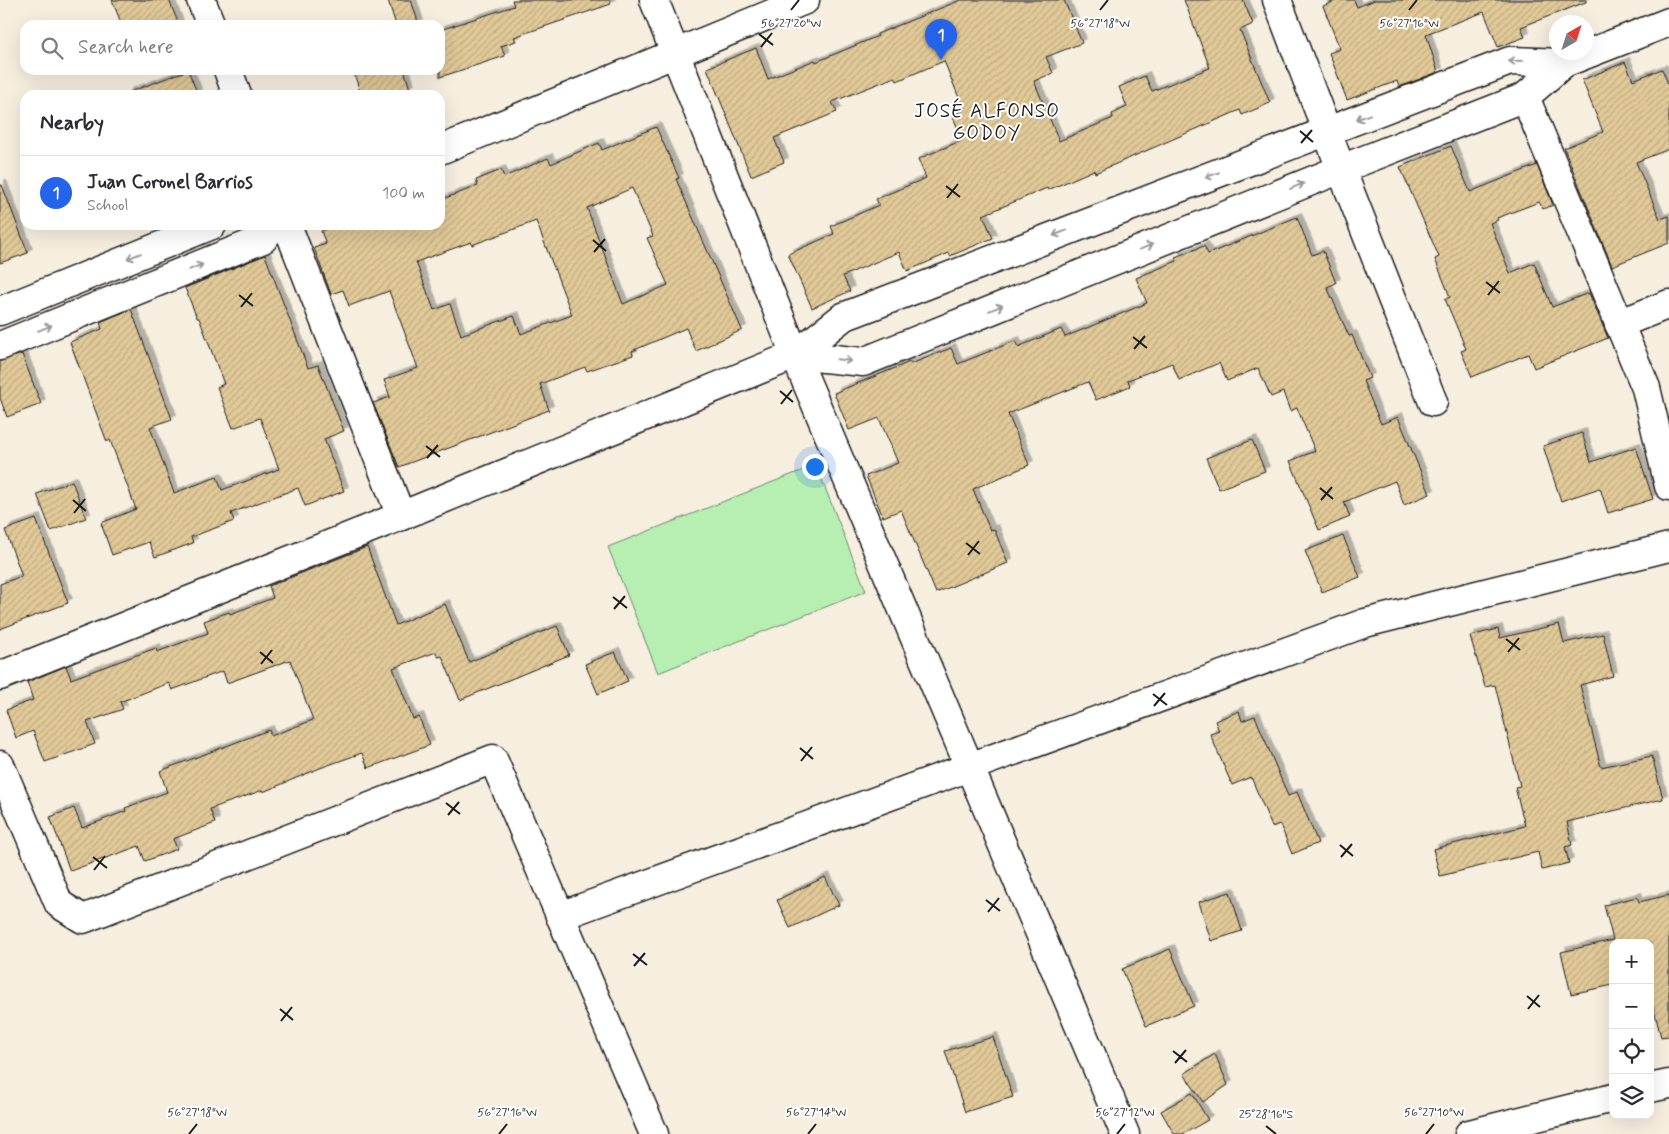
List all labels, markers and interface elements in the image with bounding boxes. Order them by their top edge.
north arrow [1549,15,1594,60]
text: 56°27'20"W [761,16,821,32]
text: 56°27'18"W [1070,16,1130,32]
text: 56°27'16"W [1379,16,1439,32]
pin: 1 [925,19,957,60]
search box [20,20,445,75]
icon: search [38,34,66,62]
text: Search here [78,35,174,60]
one-way arrow [1508,57,1524,66]
district label: JOSÉ ALFONSO GODOY [914,98,1060,146]
text: Nearby [40,109,104,137]
one-way arrow [1356,113,1372,122]
text: Juan Coronel Barrios [87,170,253,195]
one-way arrow [1205,171,1220,180]
one-way arrow [1289,181,1304,191]
text: 1 [52,183,60,204]
text: 100 m [382,183,425,204]
text: School [87,195,128,216]
one-way arrow [1053,229,1068,238]
one-way arrow [1138,242,1154,251]
one-way arrow [127,252,142,262]
one-way arrow [188,261,203,271]
one-way arrow [988,303,1003,312]
one-way arrow [37,323,52,332]
one-way arrow [836,355,852,365]
your location [802,454,828,480]
map controls [1609,939,1654,1119]
button: + [1609,939,1654,984]
button: − [1609,984,1654,1029]
button: locate [1609,1029,1654,1074]
button: layers [1609,1074,1654,1119]
text: 56°27'18"W [167,1105,227,1121]
text: 56°27'16"W [477,1105,537,1121]
text: 56°27'14"W [786,1105,846,1121]
text: 56°27'12"W [1095,1105,1155,1121]
text: 56°27'10"W [1404,1105,1464,1121]
text: 25°28'16"S [1239,1107,1294,1123]

